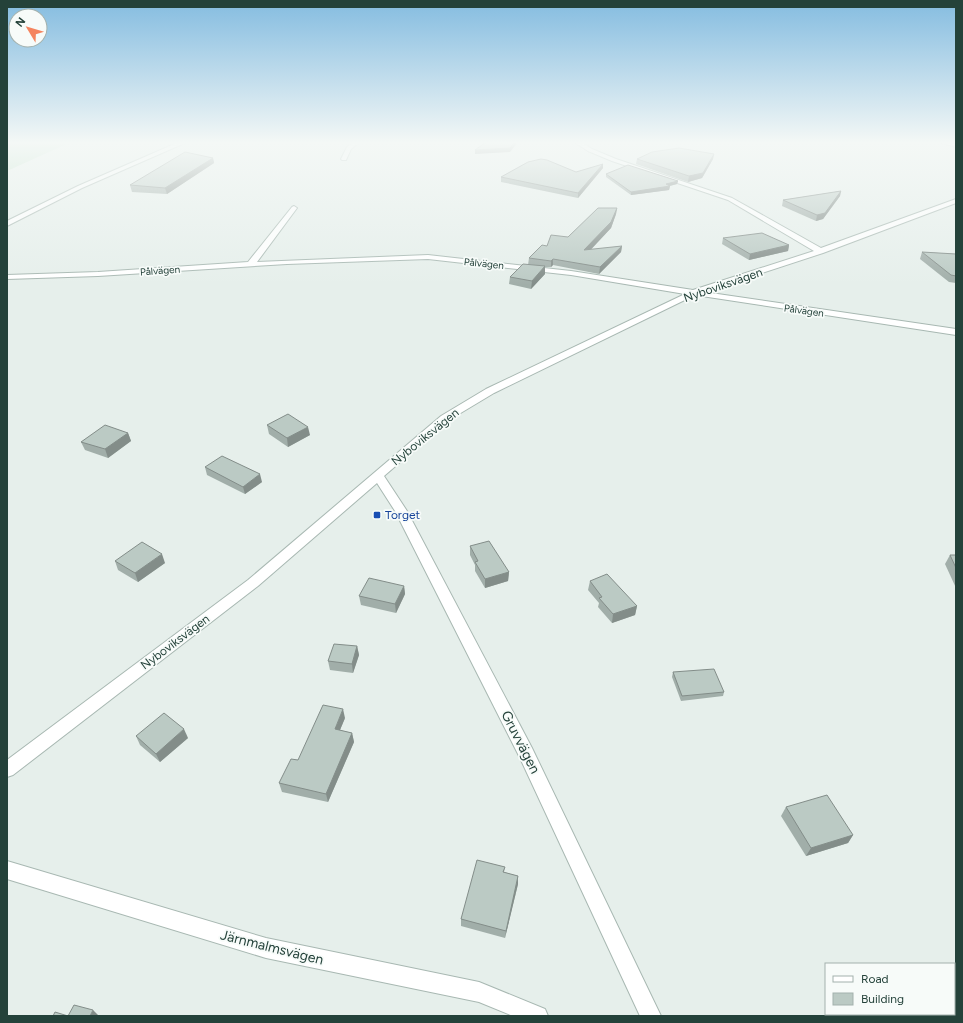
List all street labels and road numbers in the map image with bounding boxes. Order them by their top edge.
street label: Pålvägen [463,255,505,272]
street label: Pålvägen [140,263,181,278]
street label: Nyboviksvägen [682,265,765,305]
street label: Pålvägen [783,301,825,320]
street label: Nyboviksvägen [389,405,462,468]
street label: Nyboviksvägen [138,611,212,672]
street label: Gruvvägen [497,708,544,777]
street label: Järnmalmsvägen [219,926,325,969]

